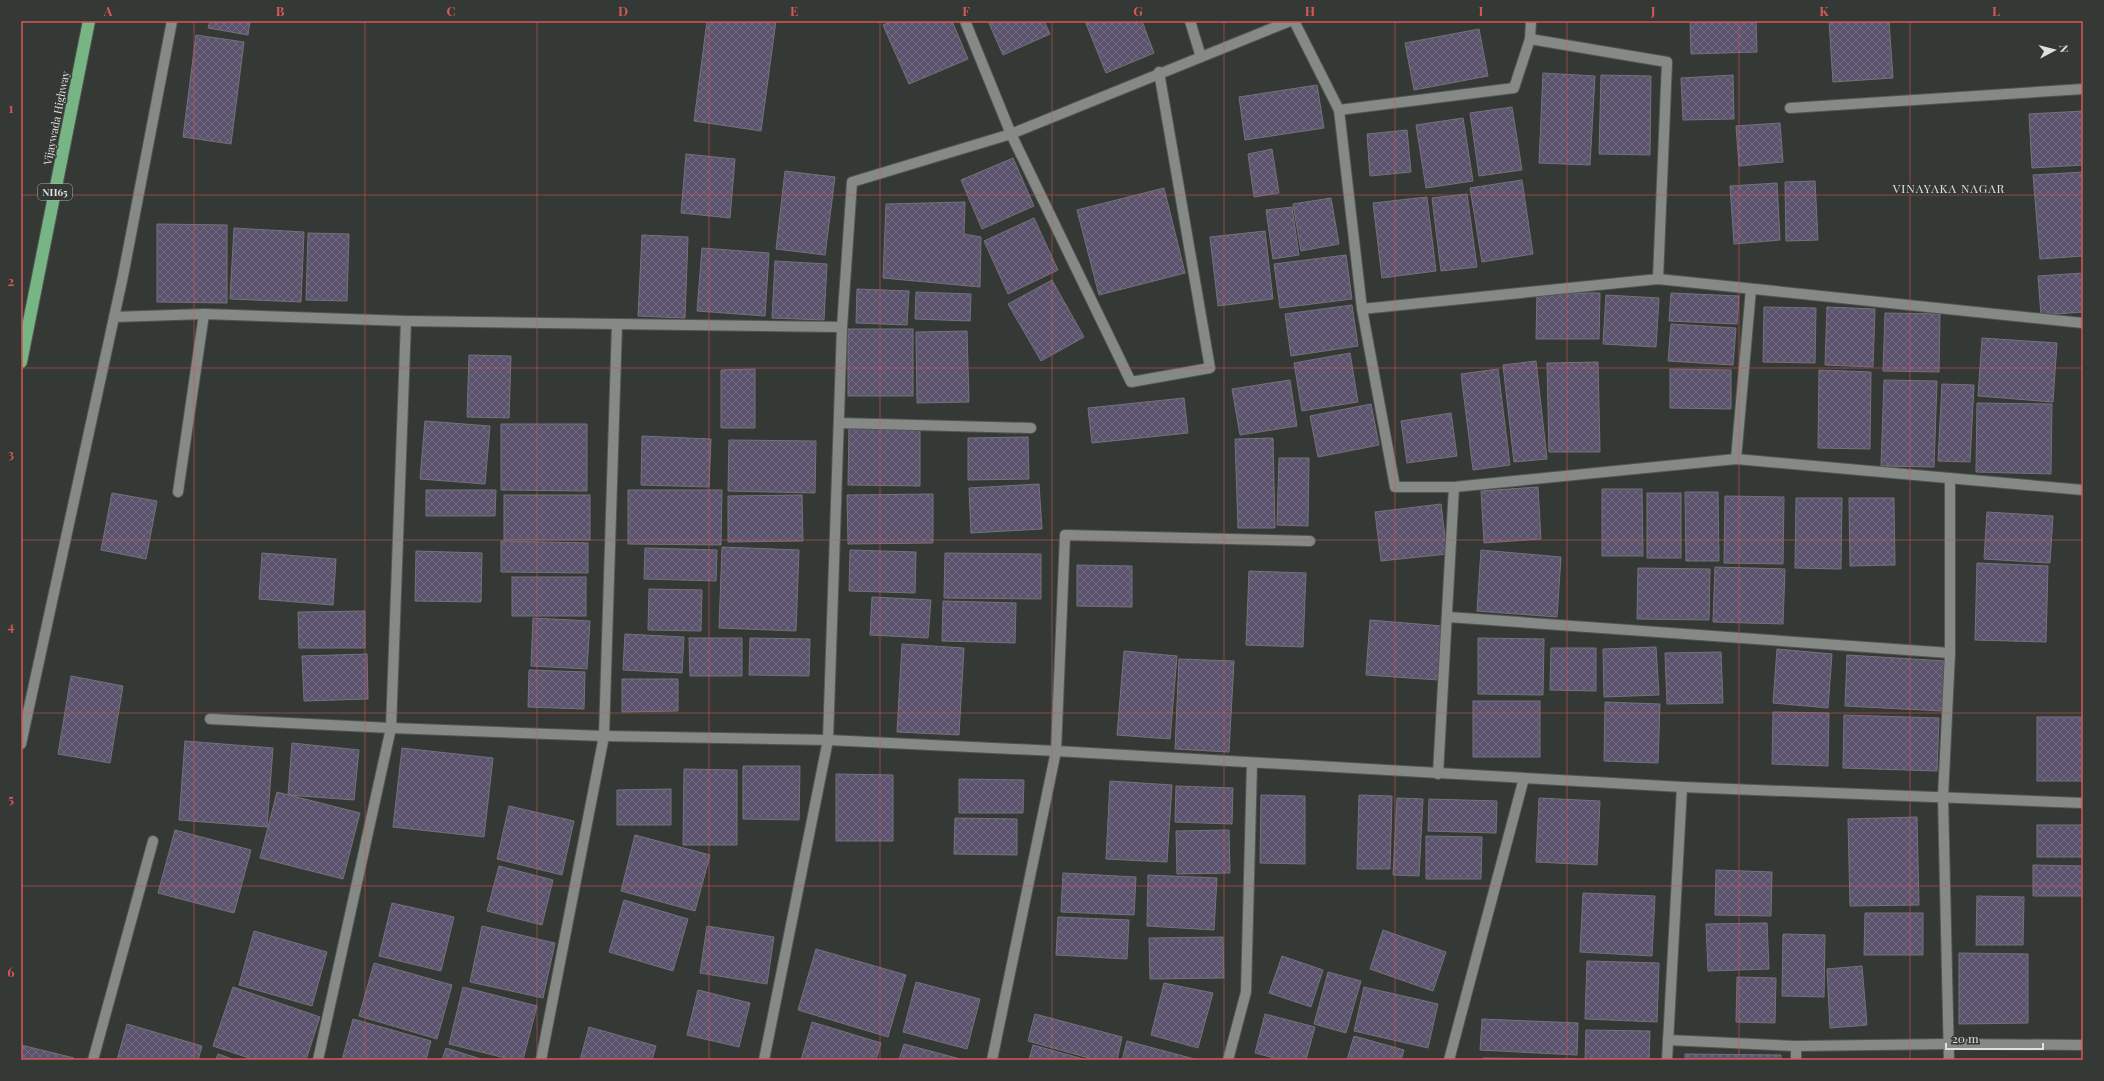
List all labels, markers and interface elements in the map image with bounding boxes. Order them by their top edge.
text: A [103,2,113,19]
text: B [276,2,285,19]
text: C [446,2,456,19]
text: D [618,2,628,19]
text: E [790,2,798,19]
text: F [962,2,970,19]
text: G [1133,2,1143,19]
text: H [1305,2,1315,19]
text: I [1479,2,1484,19]
text: J [1650,2,1656,19]
text: K [1819,2,1829,19]
text: L [1992,2,2000,19]
north arrow [2034,30,2074,70]
text: N [2056,44,2072,54]
street label: Vijaywada Highway [39,69,73,167]
text: 1 [9,99,14,116]
district label: VINAYAKA NAGAR [1892,180,2005,196]
road number: NH65 [38,184,72,200]
text: 2 [8,272,15,289]
text: 3 [8,445,14,462]
text: 4 [8,617,15,634]
text: 5 [8,790,14,807]
text: 6 [7,963,15,980]
scale bar [1946,1025,2043,1051]
text: 20 m [1952,1030,1979,1046]

